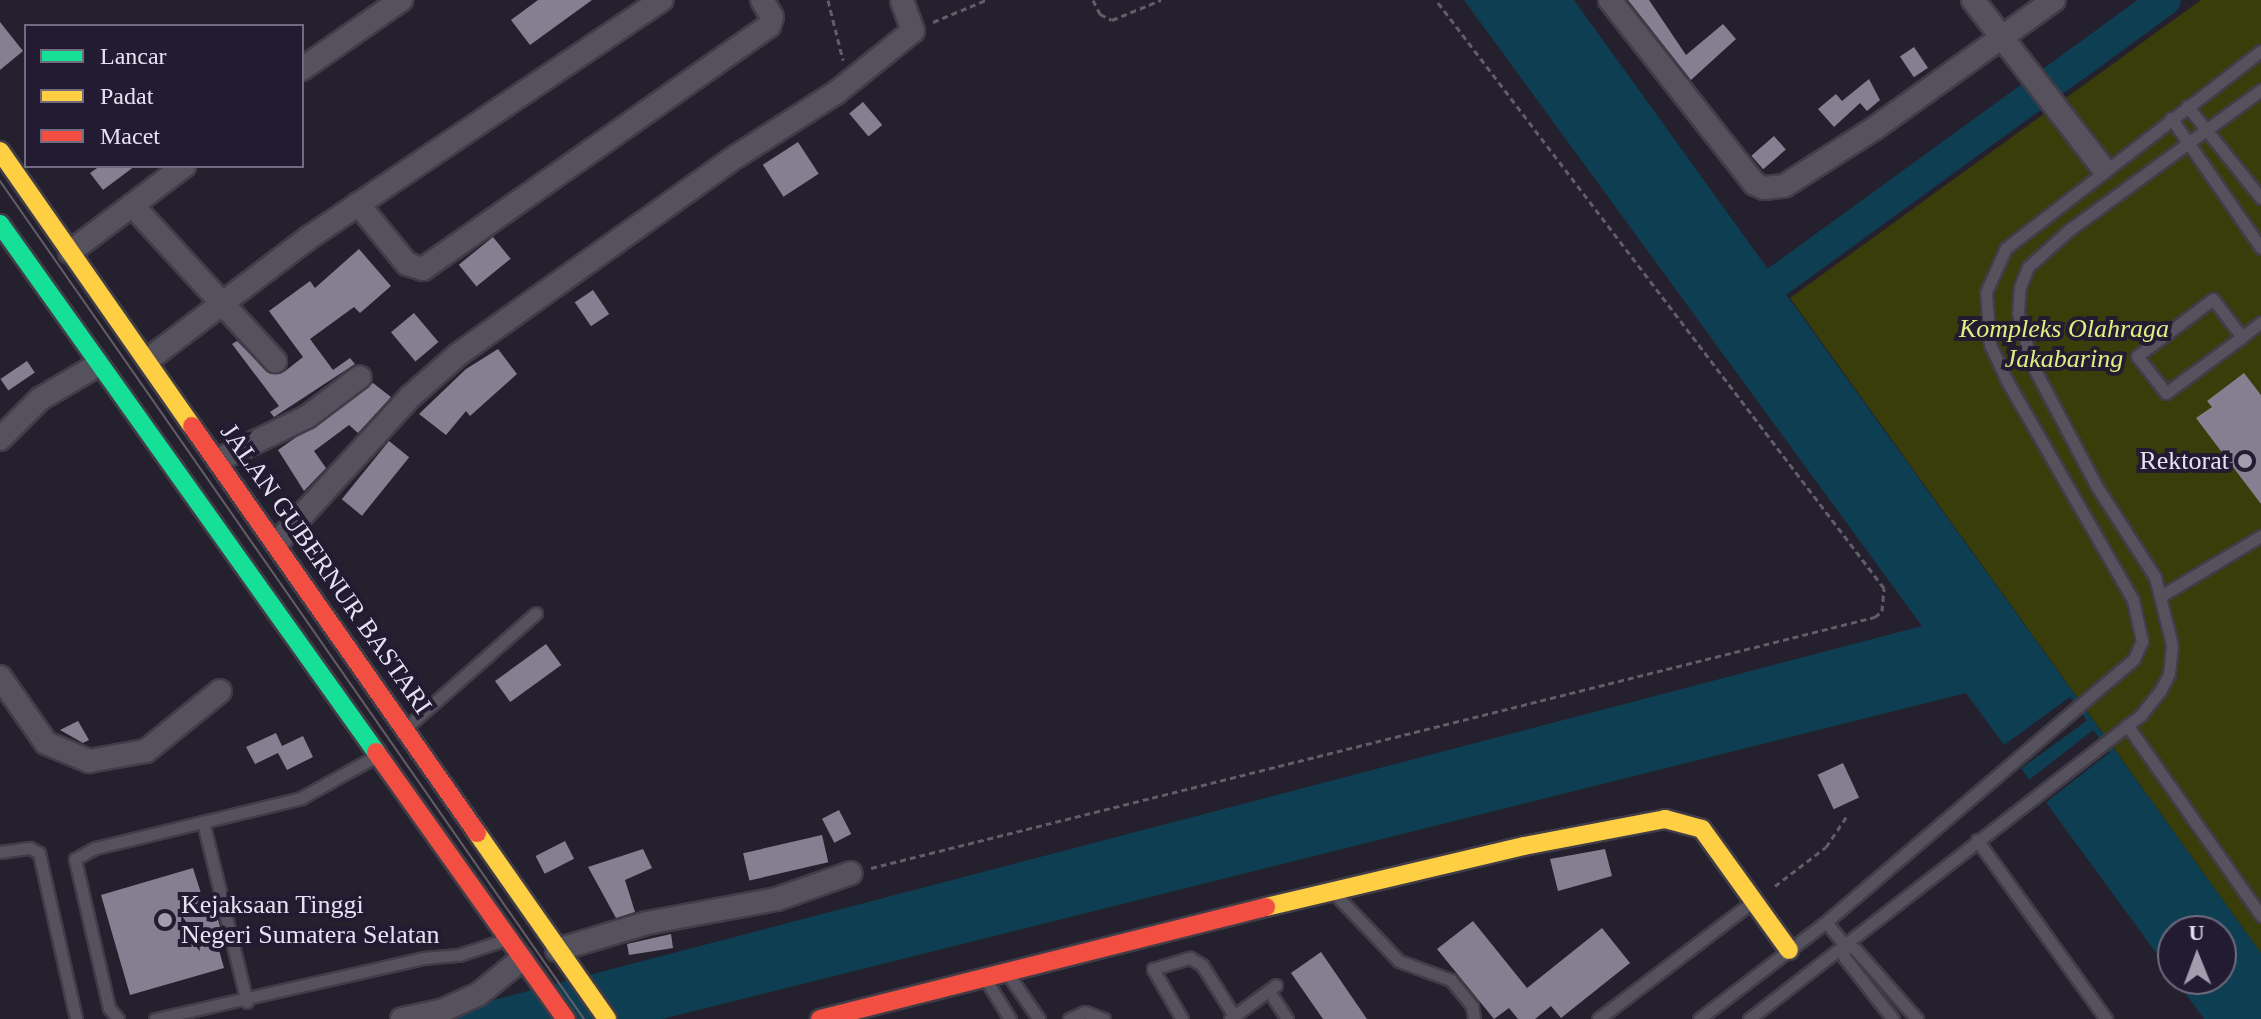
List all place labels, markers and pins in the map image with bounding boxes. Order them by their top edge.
place label: Rektorat [2139,445,2229,477]
marker: Rektorat [2236,452,2254,470]
place label: Kejaksaan Tinggi Negeri Sumatera Selatan [181,889,439,950]
marker: Kejaksaan Tinggi Negeri Sumatera Selatan [156,911,174,929]

